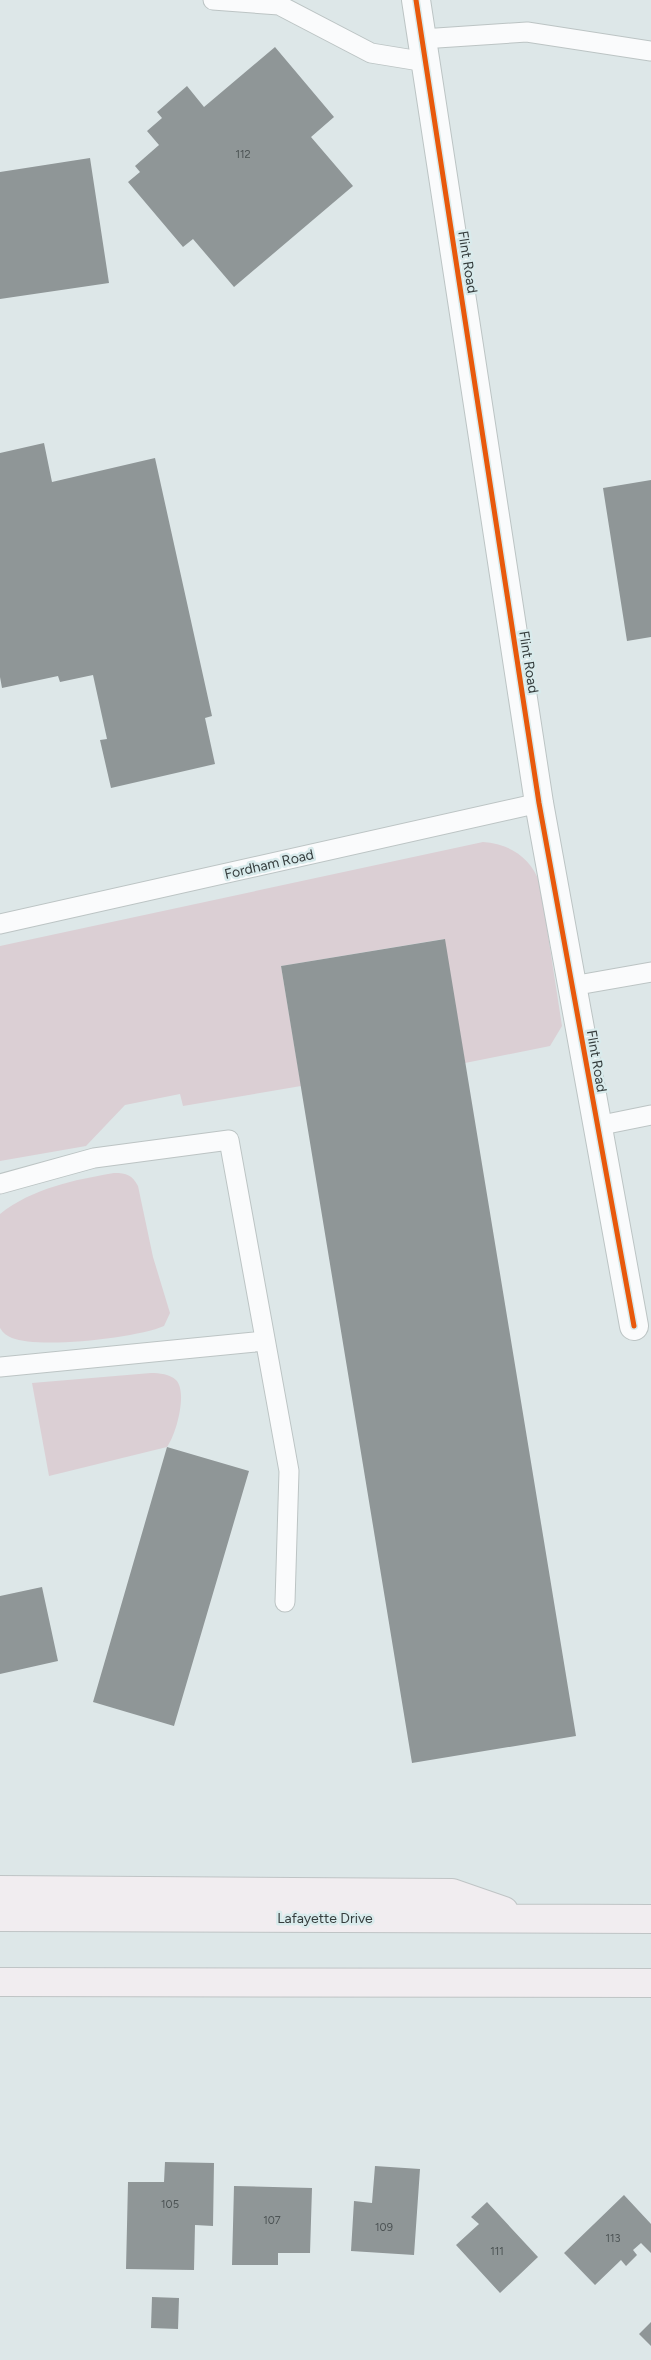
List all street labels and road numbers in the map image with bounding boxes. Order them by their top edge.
street label: Flint Road [454,230,481,294]
street label: Flint Road [515,630,542,694]
street label: Fordham Road [223,846,315,883]
street label: Flint Road [583,1029,610,1093]
street label: Lafayette Drive [277,1910,373,1927]

